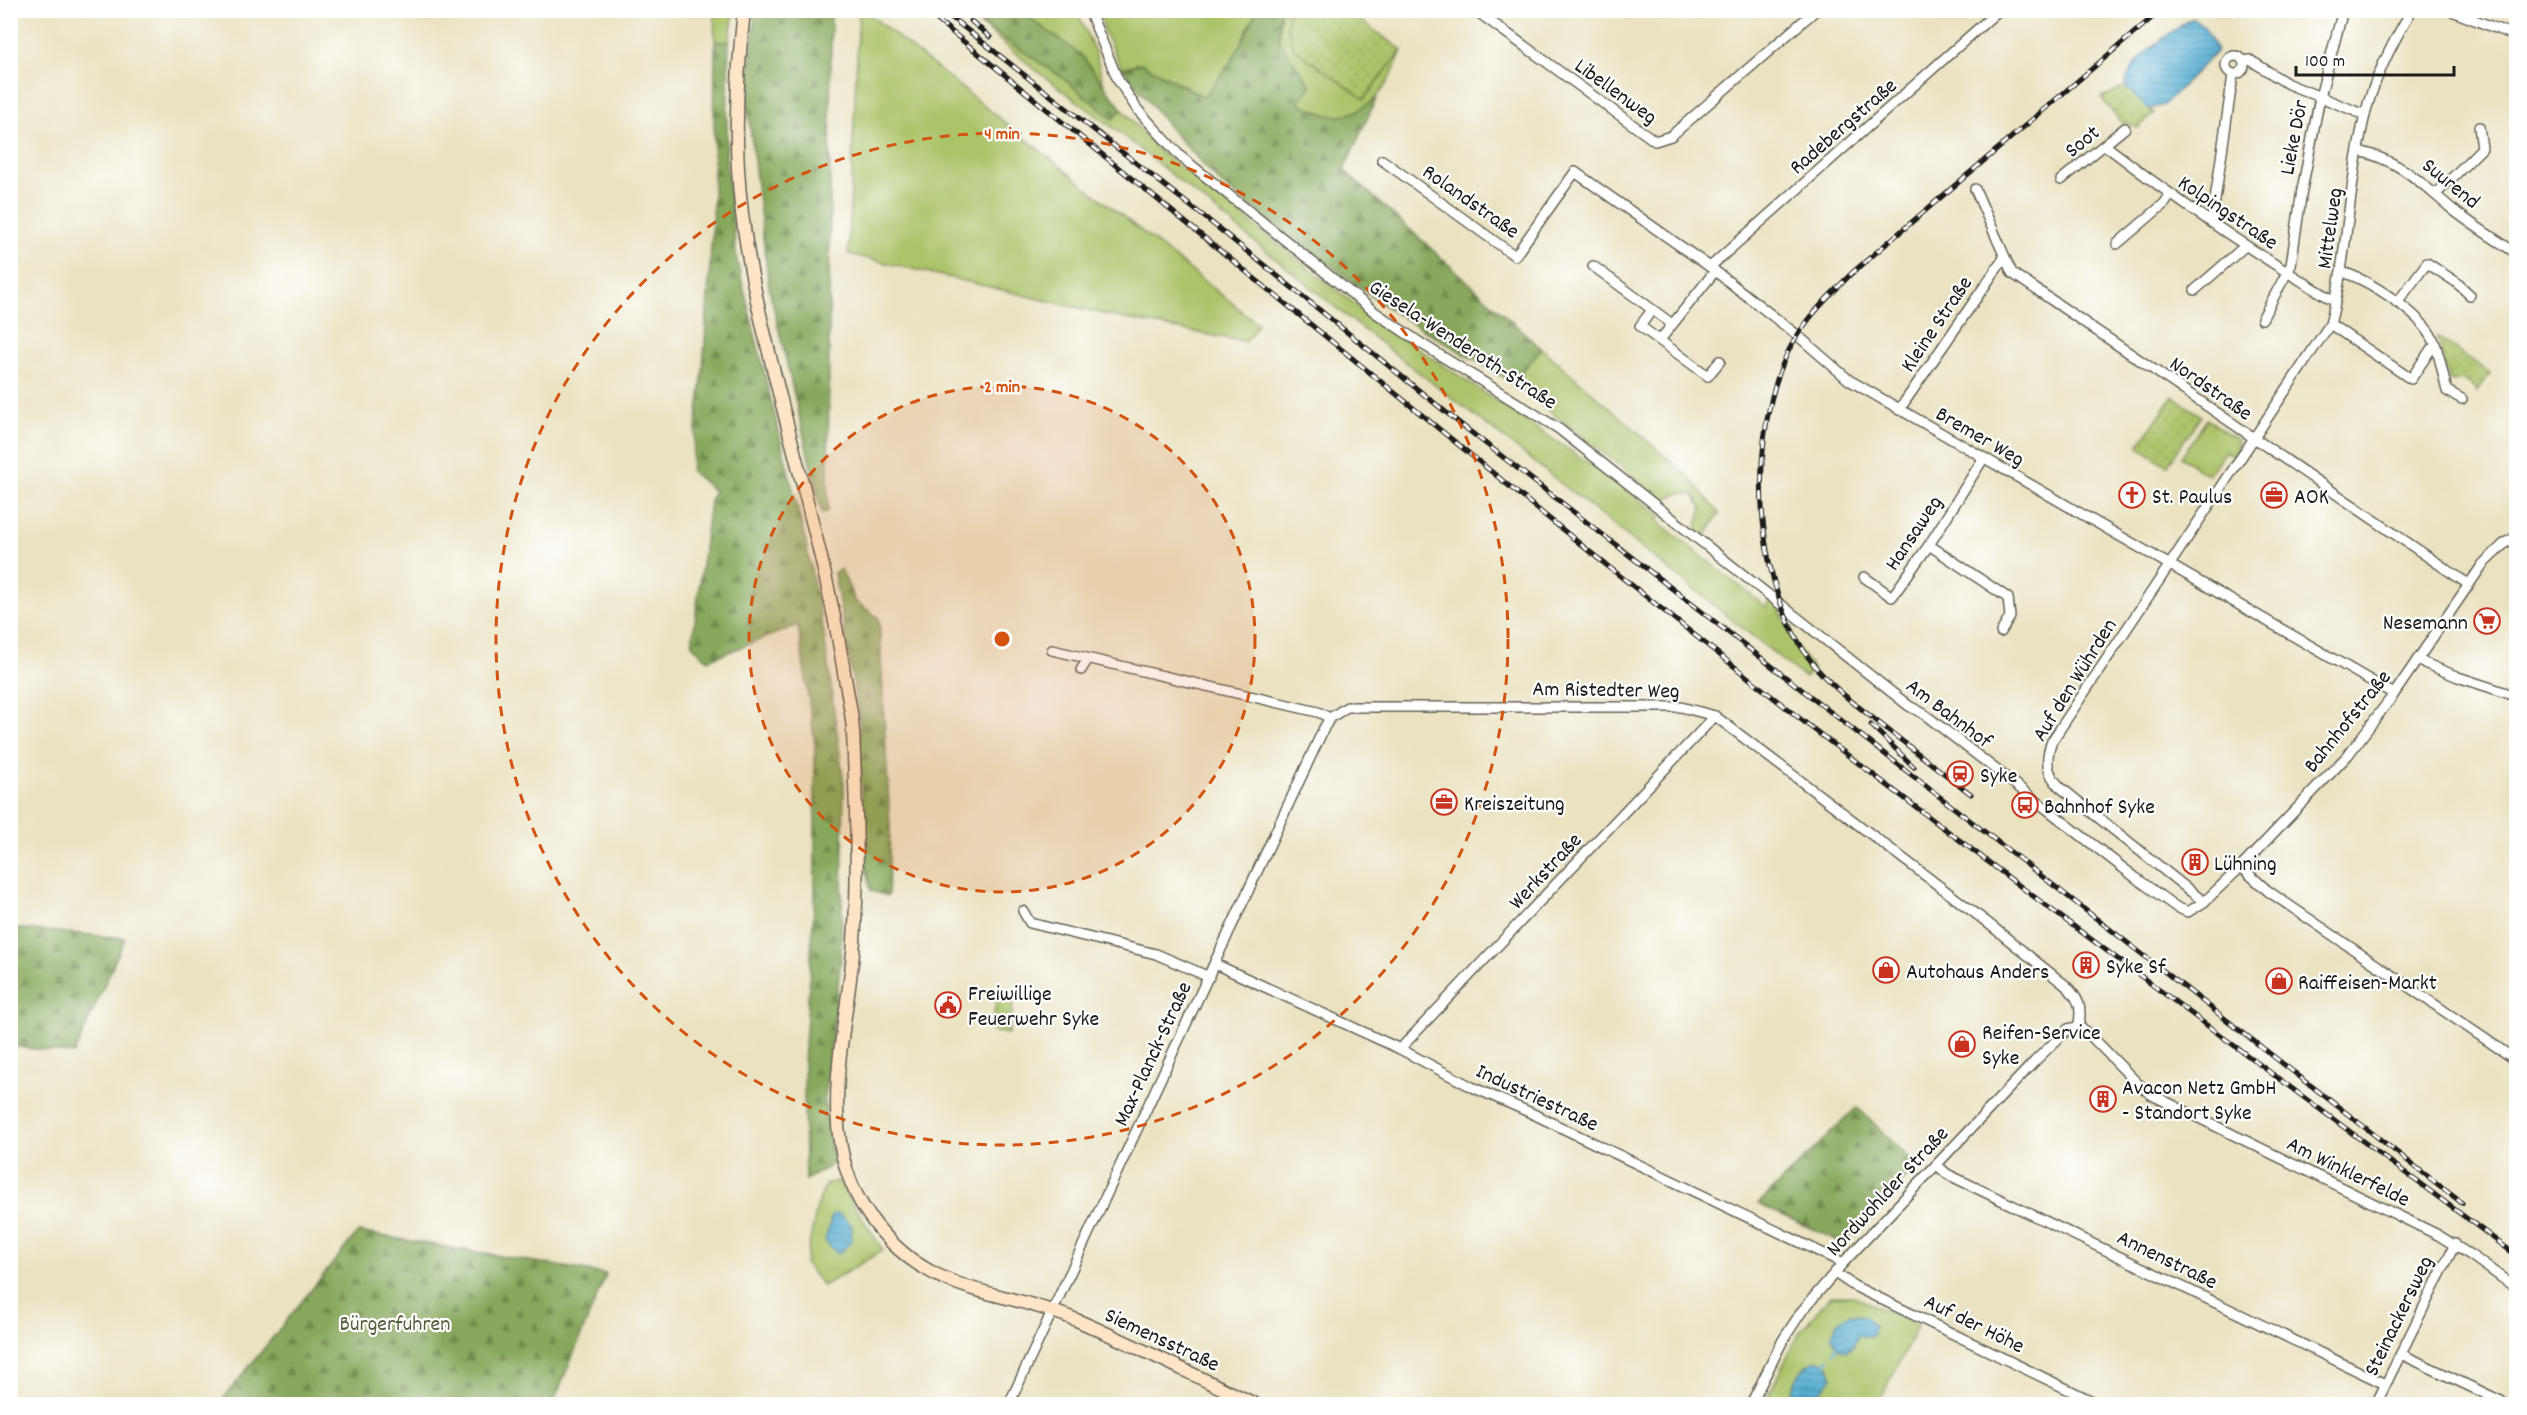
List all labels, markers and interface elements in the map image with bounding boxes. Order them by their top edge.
scale bar [2296,39,2454,77]
text: 100 m [2305,50,2345,75]
street label: Libellenweg [1567,52,1663,134]
street label: Radebergstraße [1784,72,1905,183]
street label: Lieke Dör [2273,97,2318,178]
street label: Soot [2059,119,2107,167]
text: 4 min [984,123,1020,148]
street label: Suurend [2414,152,2486,218]
street label: Rolandstraße [1415,158,1525,248]
street label: Kolpingstraße [2171,169,2283,259]
street label: Mittelweg [2310,186,2352,271]
street label: Kleine Straße [1894,271,1982,379]
street label: Giesela-Wenderoth-Straße [1362,273,1563,419]
street label: Nordstraße [2162,350,2258,430]
text: 2 min [984,376,1020,401]
street label: Bremer Weg [1929,400,2030,476]
church icon: St. Paulus [2117,480,2147,510]
office icon: AOK [2259,480,2289,510]
place label: St. Paulus [2152,483,2232,514]
place label: AOK [2294,483,2329,514]
street label: Hansaweg [1878,490,1951,578]
supermarket icon: Nesemann [2472,606,2502,636]
place label: Nesemann [2383,609,2468,640]
street label: Auf den Wührden [2026,613,2126,748]
centre of rings [992,629,1012,649]
street label: Bahnhofstraße [2297,664,2400,780]
street label: Am Bahnhof [1898,672,1998,758]
street label: Am Ristedter Weg [1532,675,1680,708]
station icon: Syke [1945,759,1975,789]
place label: Syke [1980,762,2017,793]
office icon: Kreiszeitung [1429,787,1459,817]
place label: Kreiszeitung [1464,790,1565,821]
bus stop icon: Bahnhof Syke [2010,790,2040,820]
place label: Bahnhof Syke [2044,793,2155,824]
street label: Werkstraße [1503,827,1590,918]
building icon: Lühning [2180,847,2210,877]
place label: Lühning [2214,850,2277,881]
building icon: Syke Sf [2071,950,2101,980]
place label: Syke Sf [2106,953,2167,984]
shop icon: Autohaus Anders [1871,955,1901,985]
place label: Autohaus Anders [1906,958,2049,989]
shop icon: Raiffeisen-Markt [2264,966,2294,996]
place label: Raiffeisen-Markt [2298,969,2437,1000]
street label: Max-Planck-Straße [1107,977,1201,1132]
place label: Freiwillige Feuerwehr Syke [968,980,1099,1036]
public building icon: Freiwillige Feuerwehr Syke [933,990,963,1020]
place label: Reifen-Service Syke [1982,1019,2101,1075]
shop icon: Reifen-Service Syke [1947,1029,1977,1059]
street label: Industriestraße [1470,1057,1603,1141]
place label: Avacon Netz GmbH - Standort Syke [2122,1074,2276,1130]
building icon: Avacon Netz GmbH - Standort Syke [2088,1084,2118,1114]
street label: Nordwohlder Straße [1820,1120,1957,1264]
street label: Am Winklerfelde [2281,1130,2414,1216]
street label: Annenstraße [2111,1224,2222,1299]
street label: Steinackersweg [2358,1251,2443,1382]
street label: Auf der Höhe [1918,1287,2029,1363]
street label: Siemensstraße [1099,1301,1224,1381]
park label: Bürgerfuhren [340,1310,450,1341]

